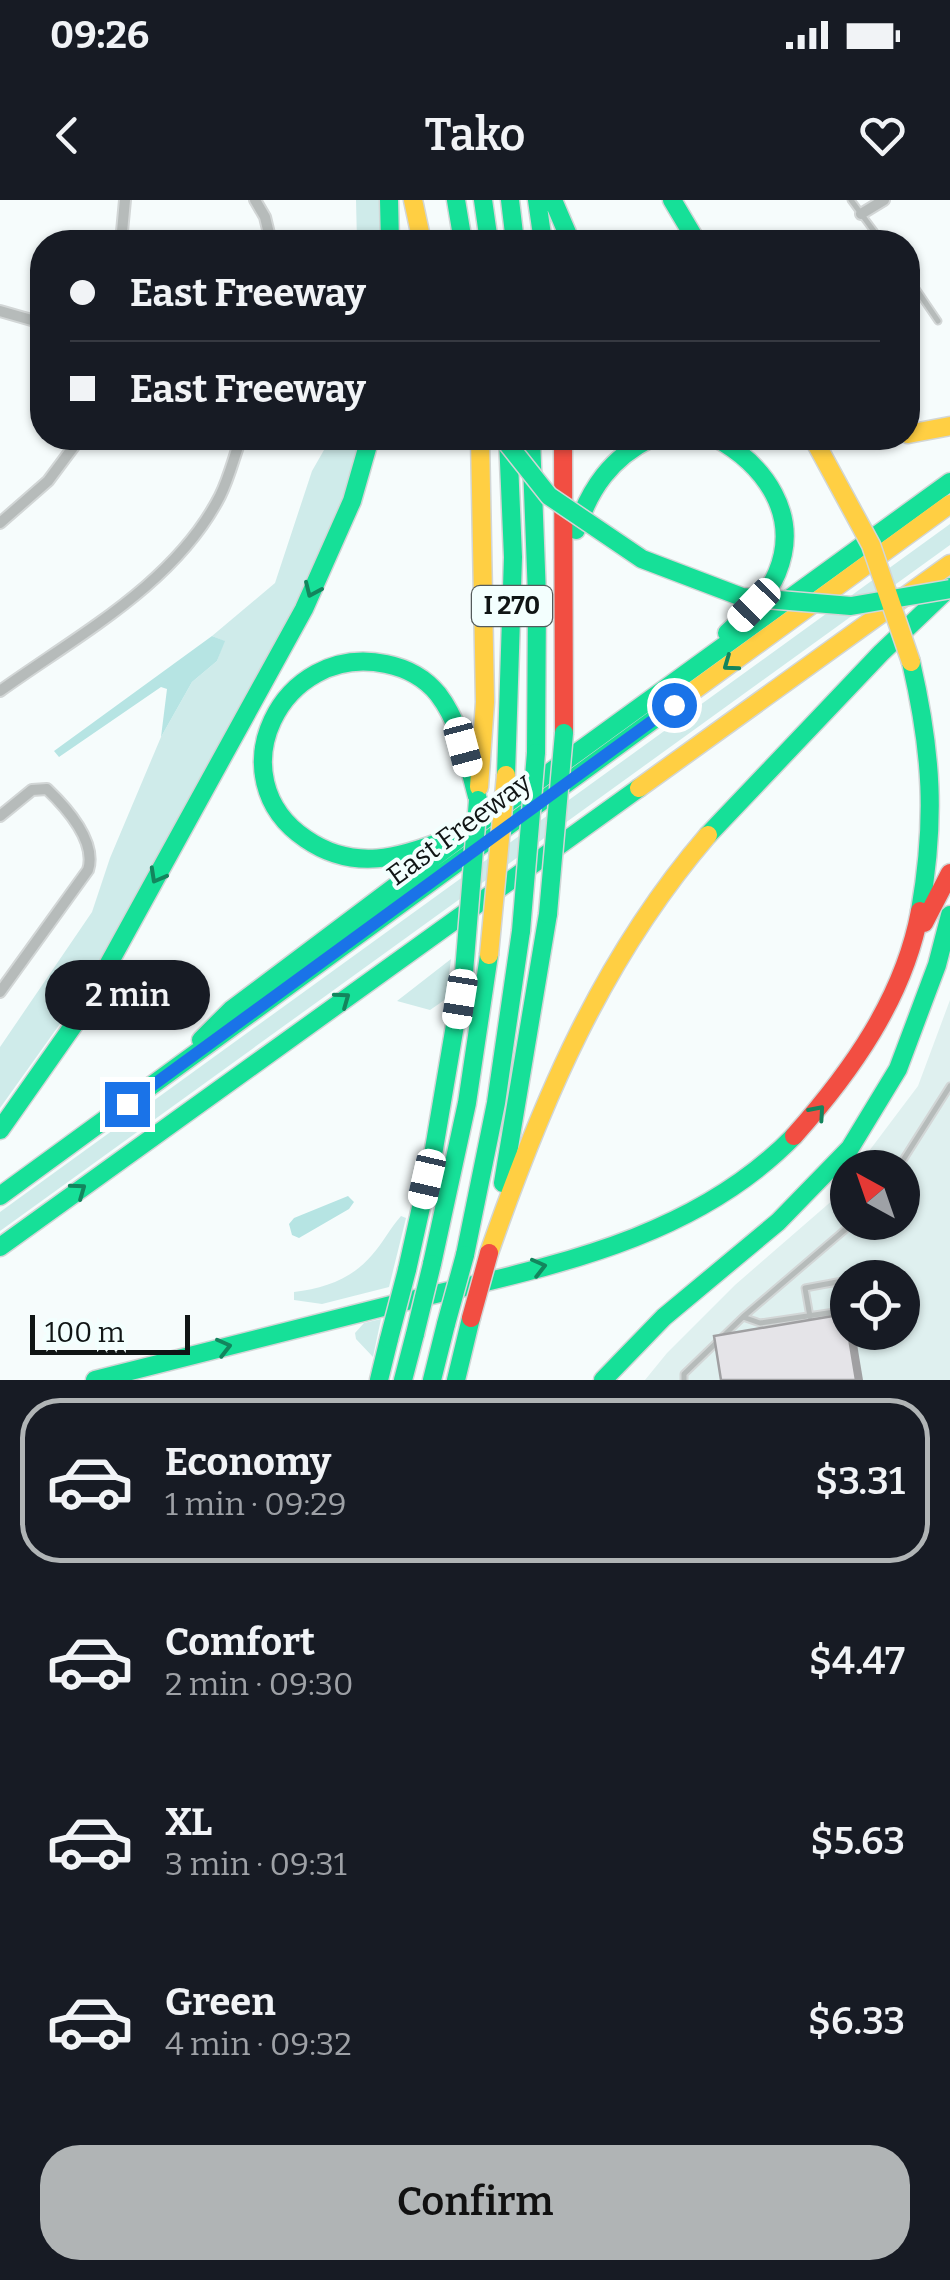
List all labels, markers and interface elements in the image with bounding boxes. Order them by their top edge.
text: 09:26 [50,12,149,58]
icon: back [40,108,95,163]
text: Tako [425,108,525,162]
icon: heart [855,108,910,163]
text: East Freeway [130,270,366,316]
text: East Freeway [130,366,366,412]
car [722,573,786,637]
one-way arrow [304,580,324,598]
road number: I 270 [472,586,552,626]
one-way arrow [723,653,741,670]
route start [652,683,697,728]
car [441,714,485,780]
street label: East Freeway [381,766,537,892]
one-way arrow [150,865,169,883]
callout: 2 min [44,959,210,1029]
car [440,967,480,1031]
text: 2 min [85,976,170,1014]
one-way arrow [331,993,350,1012]
route end [105,1082,150,1127]
one-way arrow [806,1105,824,1124]
car [406,1146,448,1212]
north arrow [830,1150,920,1240]
map controls [830,1150,920,1350]
one-way arrow [68,1184,86,1201]
one-way arrow [530,1258,547,1279]
button: locate [830,1260,920,1350]
scale bar [30,1310,190,1354]
text: 100 m [45,1316,125,1349]
one-way arrow [215,1338,232,1359]
icon: car [45,1436,135,1526]
text: Economy [165,1439,331,1485]
text: $3.31 [815,1458,905,1504]
text: 1 min · 09:29 [165,1485,346,1523]
icon: car [45,1616,135,1706]
text: Comfort [165,1619,315,1665]
text: $4.47 [809,1638,905,1684]
text: 2 min · 09:30 [165,1665,353,1703]
icon: car [45,1796,135,1886]
text: XL [165,1799,212,1845]
text: $5.63 [810,1818,905,1864]
text: 3 min · 09:31 [165,1845,347,1883]
icon: car [45,1976,135,2066]
text: Green [165,1979,276,2025]
text: $6.33 [808,1998,905,2044]
text: 4 min · 09:32 [165,2025,352,2063]
button: Confirm [40,2145,910,2260]

